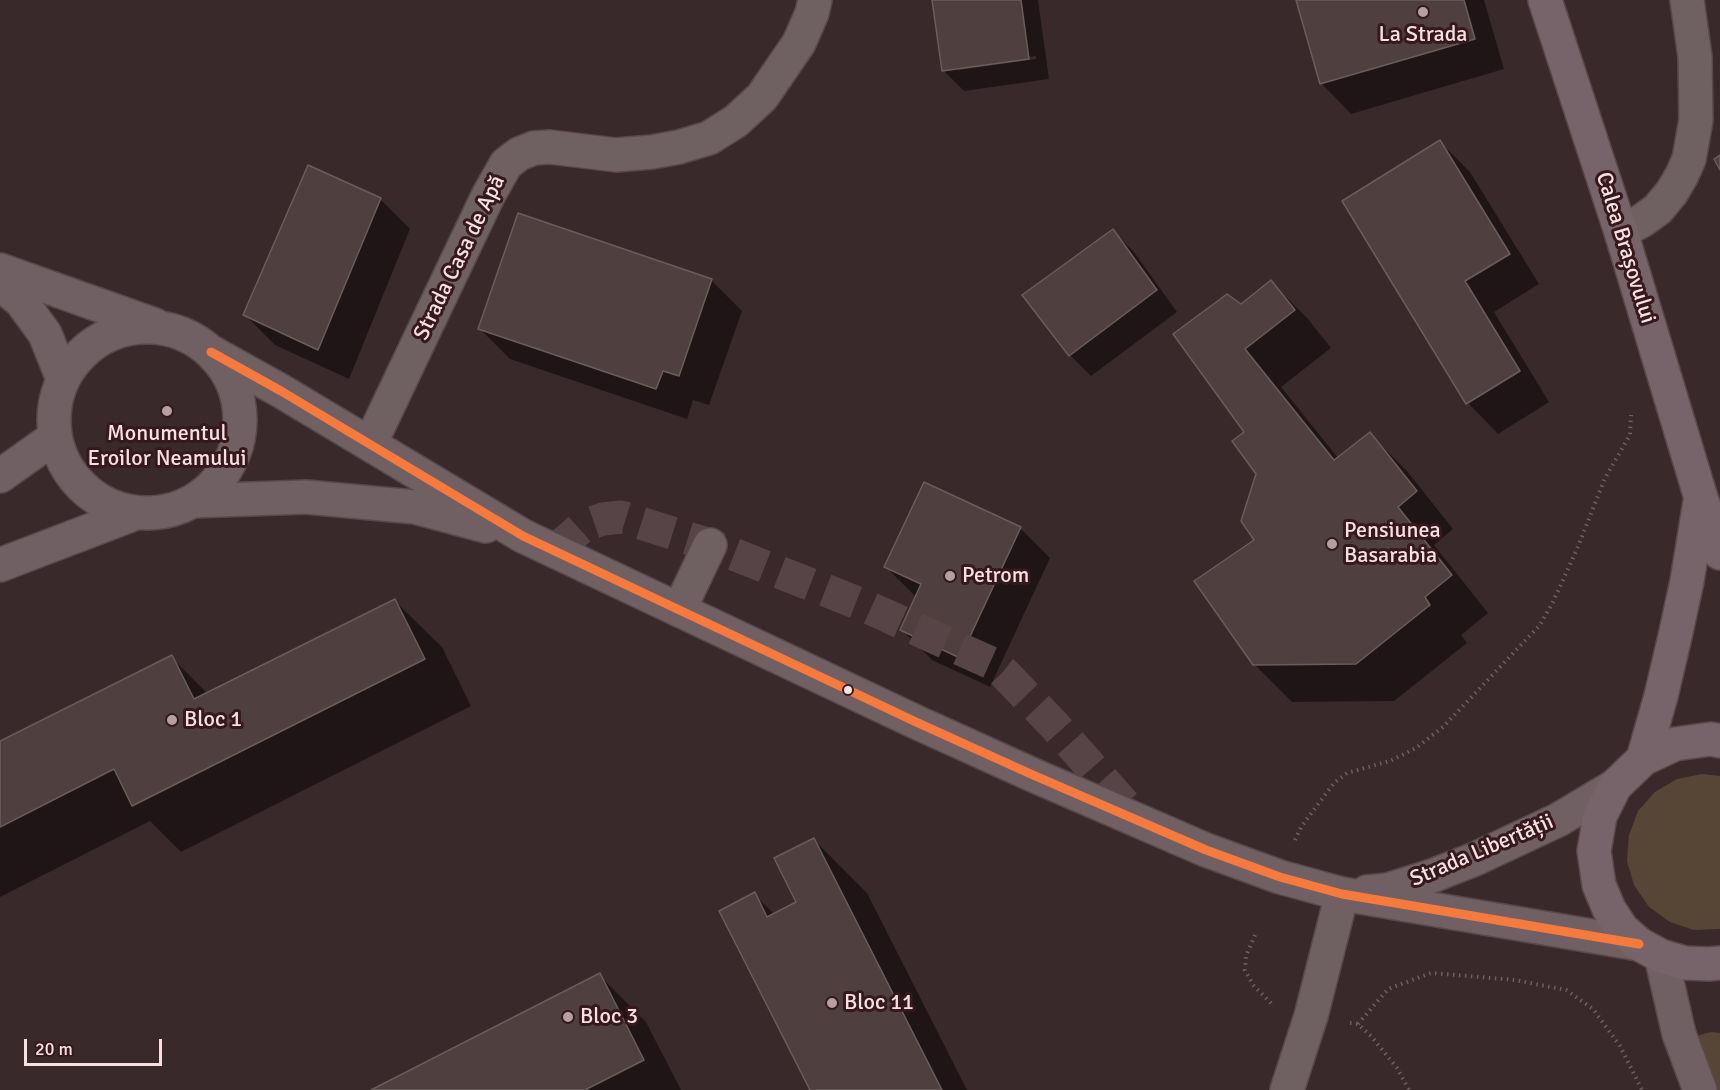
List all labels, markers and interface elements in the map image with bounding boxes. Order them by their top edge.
marker: La Strada [1416,5,1430,19]
place label: La Strada [1379,22,1467,48]
street label: Calea Brașovului [1589,169,1661,327]
street label: Strada Casa de Apă [409,171,511,345]
marker: Monumentul Eroilor Neamului [160,404,174,418]
place label: Monumentul Eroilor Neamului [88,421,246,472]
place label: Pensiunea Basarabia [1344,518,1441,570]
marker: Pensiunea Basarabia [1325,537,1339,551]
place label: Petrom [962,563,1029,589]
marker: Petrom [943,569,957,583]
unlabelled marker [842,684,854,696]
place label: Bloc 1 [184,707,242,733]
marker: Bloc 1 [165,713,179,727]
street label: Strada Libertății [1406,809,1558,893]
place label: Bloc 11 [844,990,914,1016]
marker: Bloc 11 [825,996,839,1010]
place label: Bloc 3 [580,1004,638,1030]
marker: Bloc 3 [561,1010,575,1024]
scale bar [27,1027,165,1065]
text: 20 m [35,1038,73,1060]

